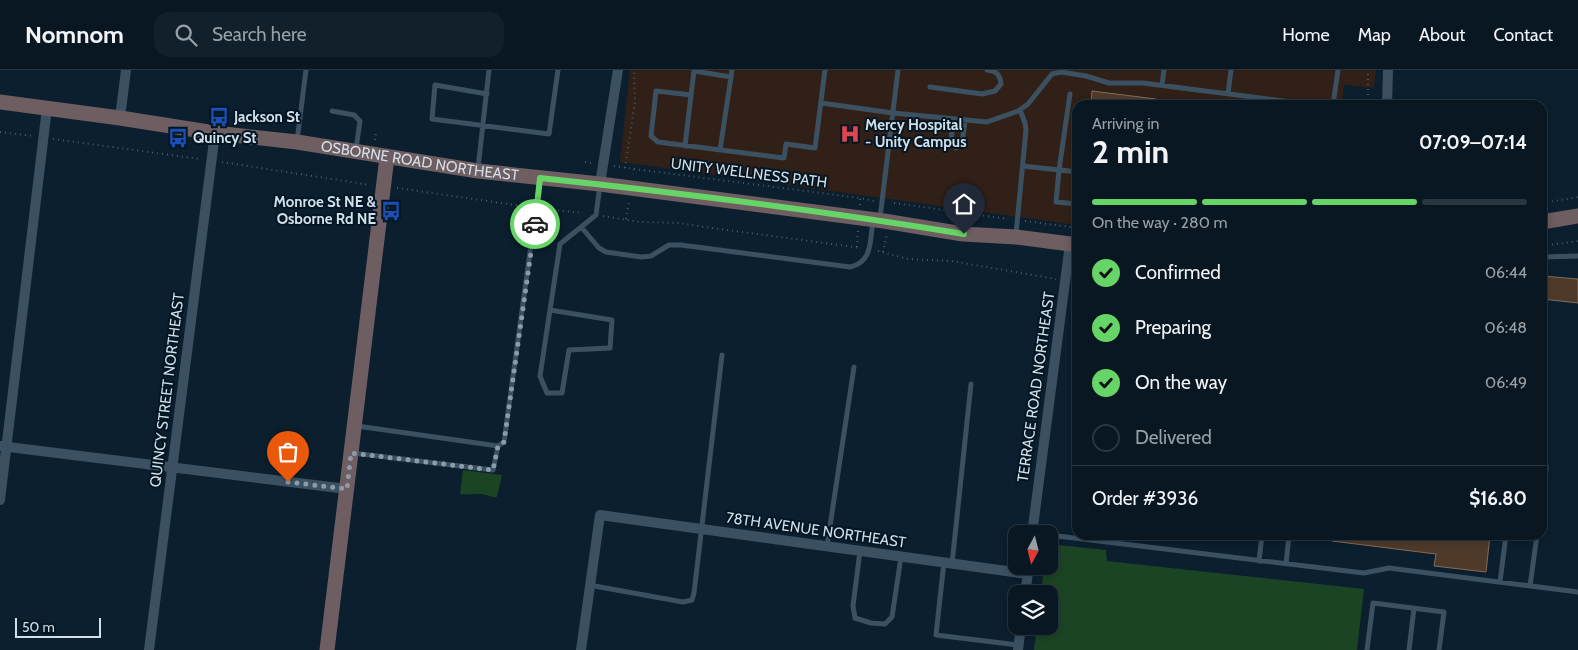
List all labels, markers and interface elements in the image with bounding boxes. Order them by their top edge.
search box [154,12,504,57]
text: Nomnom [25,20,124,49]
icon: search [172,21,200,49]
text: Search here [212,23,306,46]
text: Home [1282,24,1330,46]
text: Map [1358,24,1391,46]
text: About [1419,24,1465,46]
text: Contact [1493,24,1553,46]
bus stop icon: Jackson St [208,106,230,128]
place label: Jackson St [233,108,300,126]
text: Arriving in [1092,114,1159,133]
place label: Mercy Hospital - Unity Campus [865,116,967,151]
hospital icon: Mercy Hospital - Unity Campus [839,123,861,145]
bus stop icon: Quincy St [167,127,189,149]
place label: Quincy St [193,129,256,147]
text: 07:09–07:14 [1419,131,1527,154]
text: 2 min [1092,132,1169,171]
street label: OSBORNE ROAD NORTHEAST [320,137,520,184]
street label: UNITY WELLNESS PATH [670,154,828,192]
pin [943,183,985,234]
icon: home [950,190,978,218]
place label: Monroe St NE & Osborne Rd NE [273,193,377,228]
courier [510,199,560,249]
bus stop icon: Monroe St NE & Osborne Rd NE [380,200,402,222]
icon: car [521,210,549,238]
text: On the way · 280 m [1092,213,1227,232]
icon: check [1092,259,1120,287]
text: Confirmed [1135,261,1221,284]
text: 06:44 [1485,263,1527,282]
street label: TERRACE ROAD NORTHEAST [1014,291,1058,483]
street label: QUINCY STREET NORTHEAST [146,292,188,488]
icon: check [1092,314,1120,342]
text: Preparing [1135,316,1211,339]
text: 06:48 [1484,318,1527,337]
icon: check [1092,369,1120,397]
text: On the way [1135,371,1227,394]
text: 06:49 [1485,373,1527,392]
text: Delivered [1135,426,1212,449]
pin [267,431,309,482]
icon: bag [274,438,302,466]
text: Order #3936 [1092,487,1198,510]
text: $16.80 [1469,487,1527,510]
street label: 78TH AVENUE NORTHEAST [725,508,907,552]
north arrow [1008,525,1058,575]
map controls [1008,525,1058,635]
button: layers [1008,585,1058,635]
scale bar [15,615,101,638]
text: 50 m [22,618,55,636]

